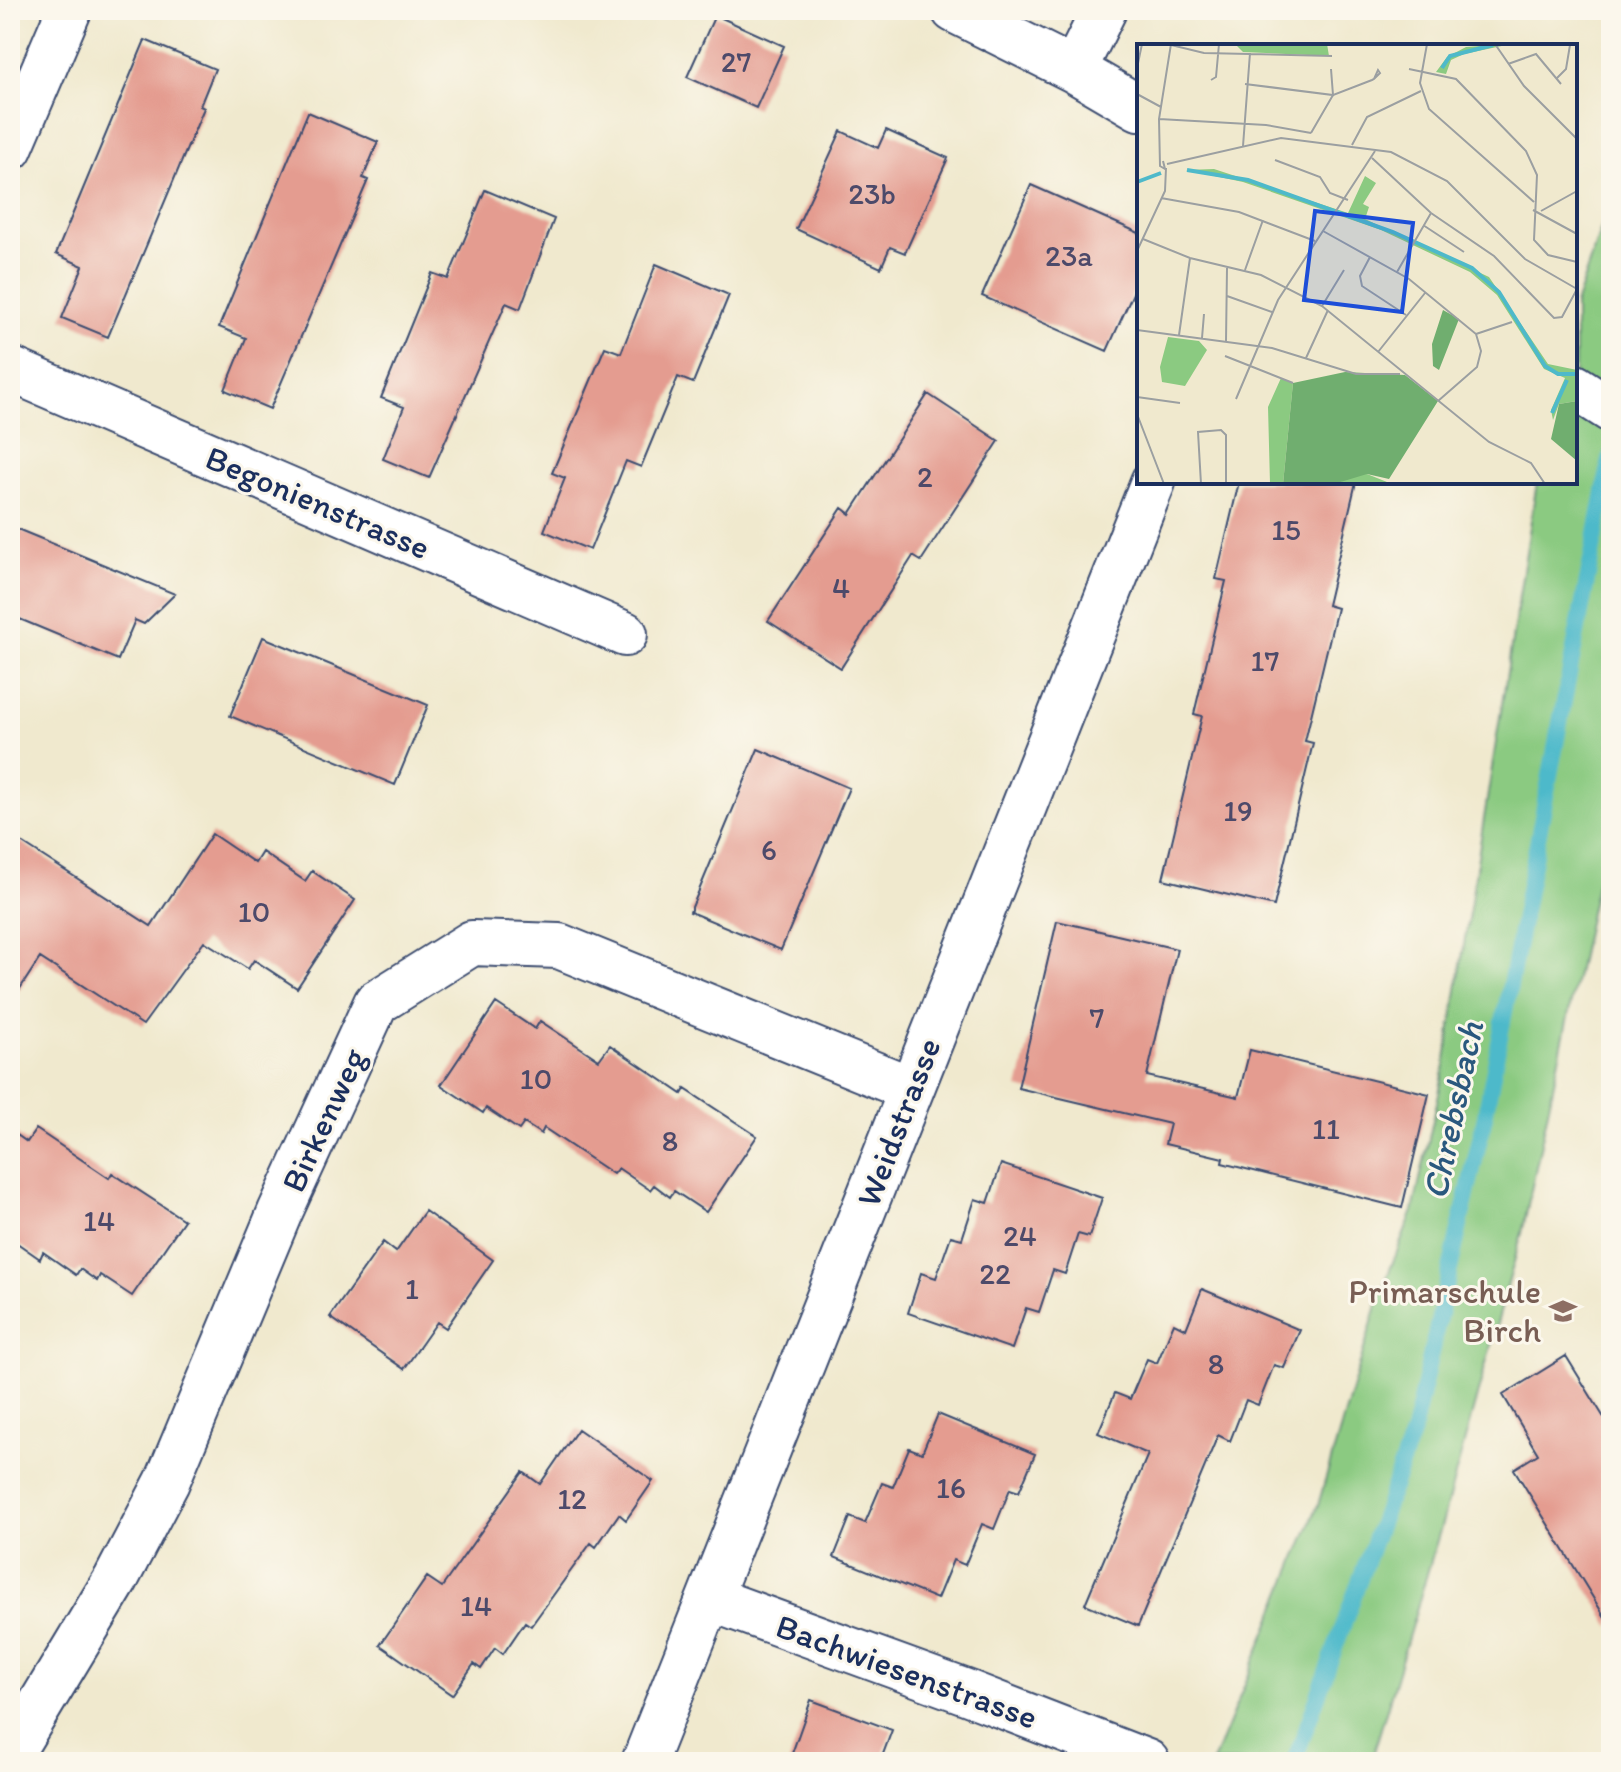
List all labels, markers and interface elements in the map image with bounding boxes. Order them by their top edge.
house number: 27 [721,43,751,80]
inset map [1137,44,1577,484]
house number: 23b [848,175,896,212]
house number: 23a [1045,237,1093,274]
street label: Begonienstrasse [199,437,436,568]
house number: 2 [917,458,933,495]
house number: 15 [1271,511,1301,548]
house number: 4 [832,569,850,606]
house number: 17 [1251,642,1280,679]
house number: 19 [1223,792,1253,829]
house number: 6 [761,831,777,868]
house number: 10 [238,893,270,930]
house number: 7 [1090,999,1105,1036]
water label: Chrebsbach [1413,1017,1492,1203]
street label: Weidstrasse [848,1032,949,1212]
street label: Birkenweg [272,1041,375,1199]
house number: 10 [520,1060,552,1097]
house number: 11 [1312,1110,1340,1147]
house number: 8 [662,1122,678,1159]
house number: 14 [83,1202,115,1239]
house number: 24 [1003,1217,1037,1254]
house number: 22 [979,1255,1011,1292]
house number: 1 [405,1270,419,1307]
place label: Primarschule Birch [1348,1271,1541,1351]
school or university icon: Primarschule Birch [1548,1296,1578,1326]
house number: 8 [1208,1345,1224,1382]
house number: 16 [936,1469,966,1506]
house number: 12 [557,1480,587,1517]
house number: 14 [460,1587,492,1624]
street label: Bachwiesenstrasse [771,1605,1043,1738]

